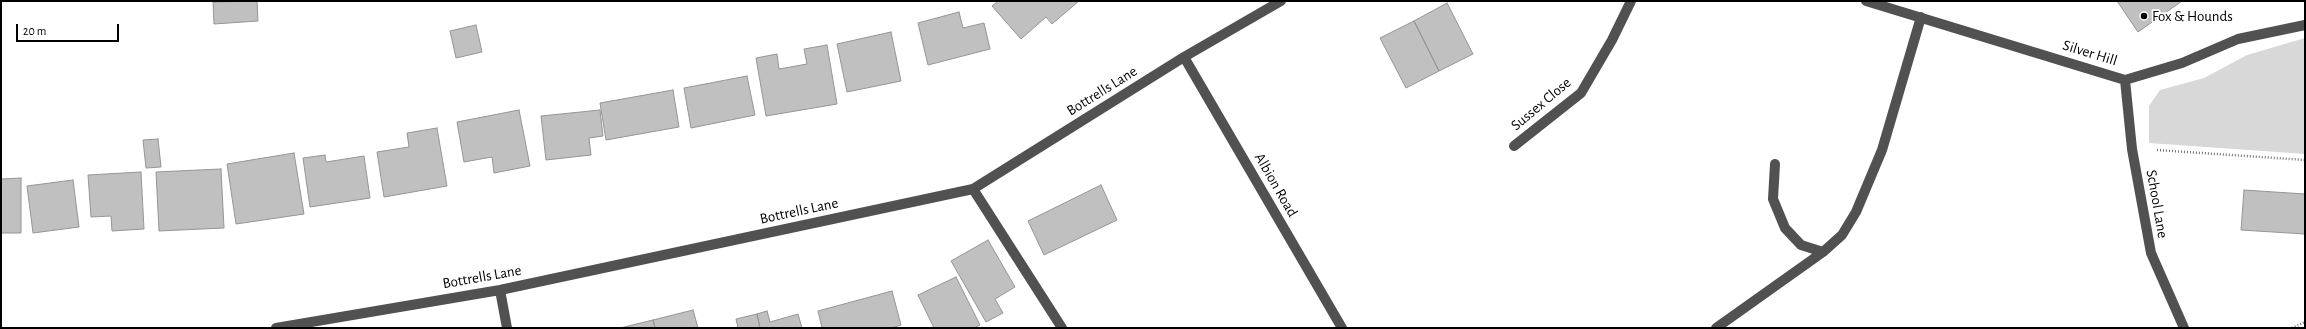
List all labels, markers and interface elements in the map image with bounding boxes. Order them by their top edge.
place label: Fox & Hounds [2152,7,2233,25]
marker: Fox & Hounds [2139,11,2149,21]
scale bar [18,16,121,42]
text: 20 m [23,25,46,37]
street label: Silver Hill [2061,36,2119,70]
street label: Bottrells Lane [1063,62,1141,120]
street label: Sussex Close [1507,74,1575,134]
street label: Albion Road [1250,150,1302,220]
street label: School Lane [2142,168,2172,240]
street label: Bottrells Lane [758,194,840,228]
street label: Bottrells Lane [441,261,523,293]

